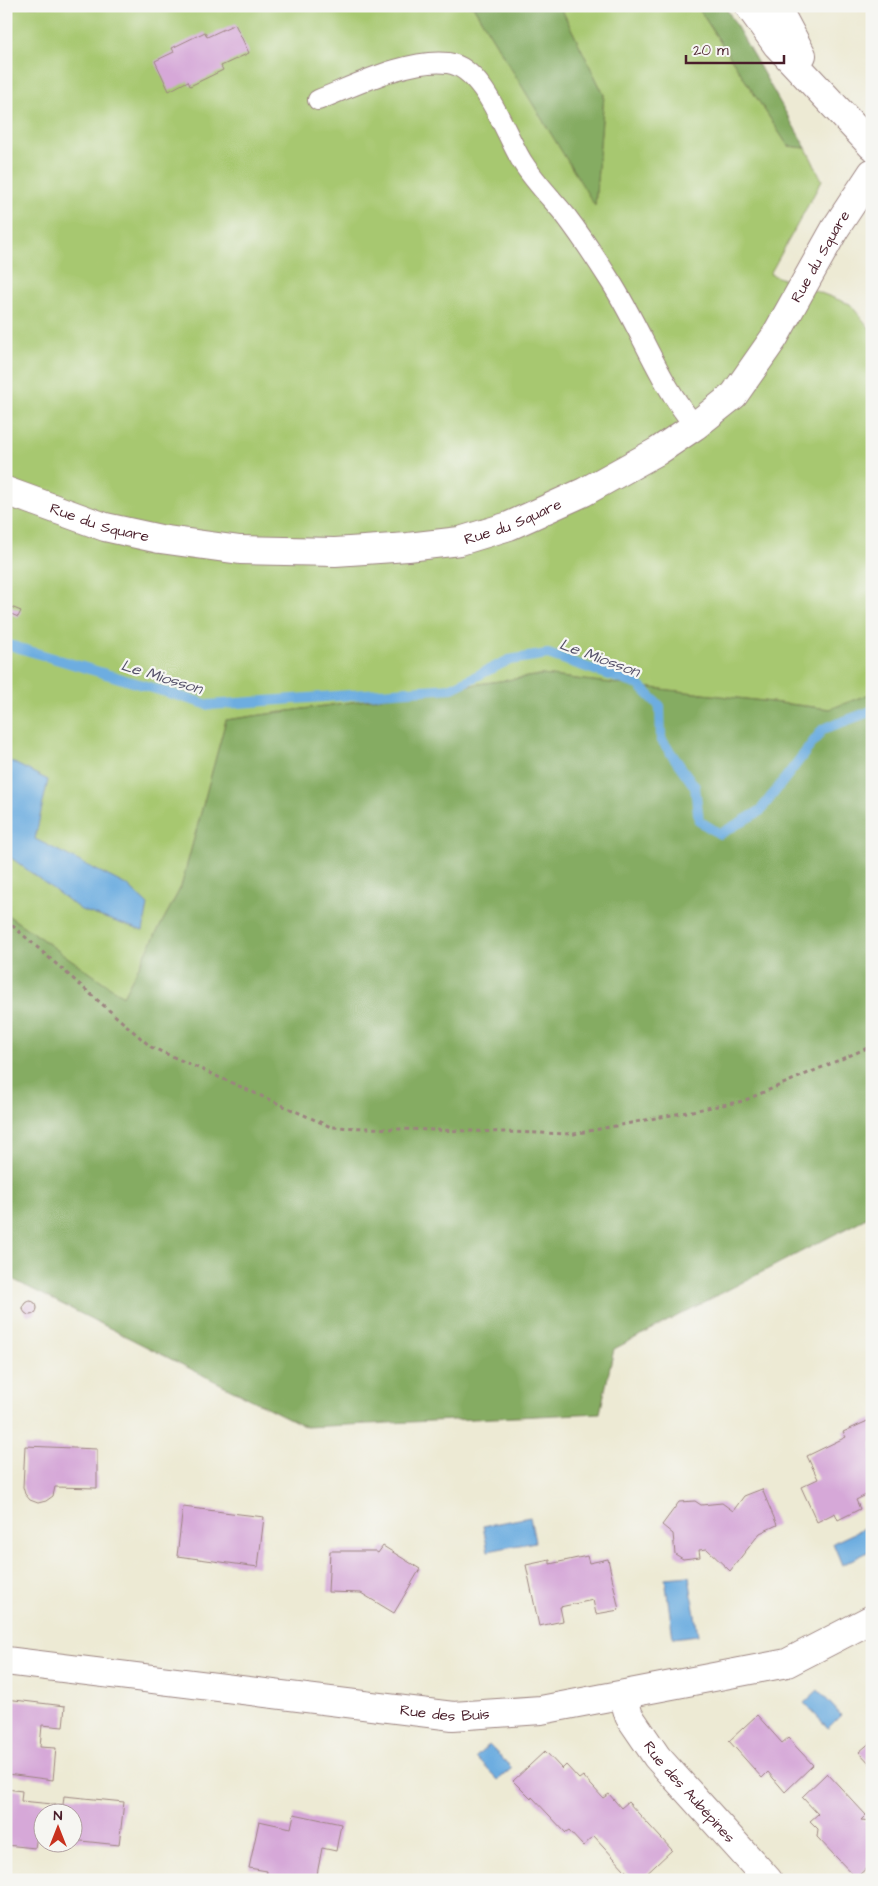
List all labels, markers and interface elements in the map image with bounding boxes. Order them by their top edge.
scale bar [686,32,783,64]
text: 20 m [693,40,729,61]
street label: Rue du Square [786,207,855,306]
street label: Rue du Square [462,494,565,550]
street label: Rue du Square [47,498,151,547]
water label: Le Miosson [556,633,645,683]
water label: Le Miosson [118,654,207,700]
street label: Rue des Buis [399,1700,491,1727]
street label: Rue des Aubépines [638,1737,740,1848]
north arrow [32,1804,82,1854]
text: N [54,1806,63,1826]

